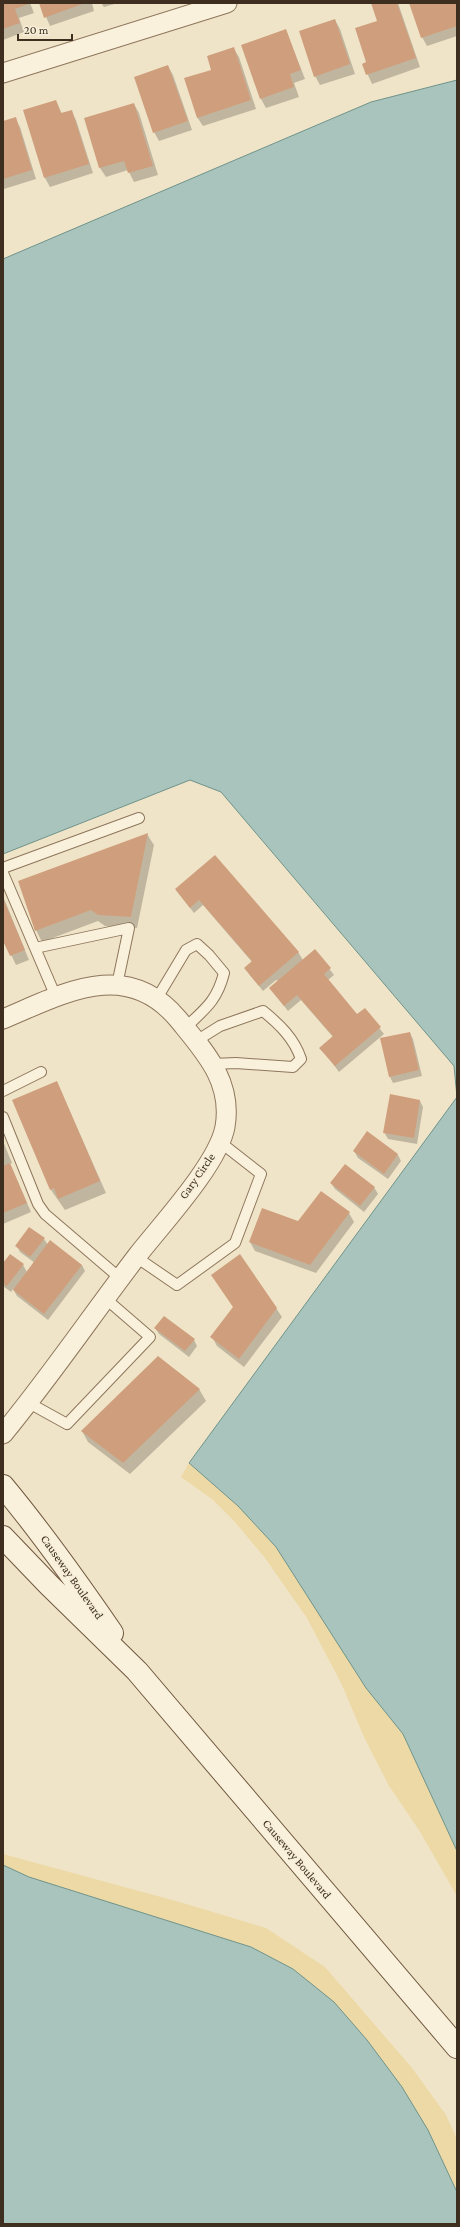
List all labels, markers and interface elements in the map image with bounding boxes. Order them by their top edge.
scale bar [18,16,72,42]
text: 20 m [24,23,49,37]
street label: Gary Circle [176,1150,218,1202]
street label: Causeway Boulevard [38,1532,107,1622]
street label: Causeway Boulevard [260,1816,335,1902]

